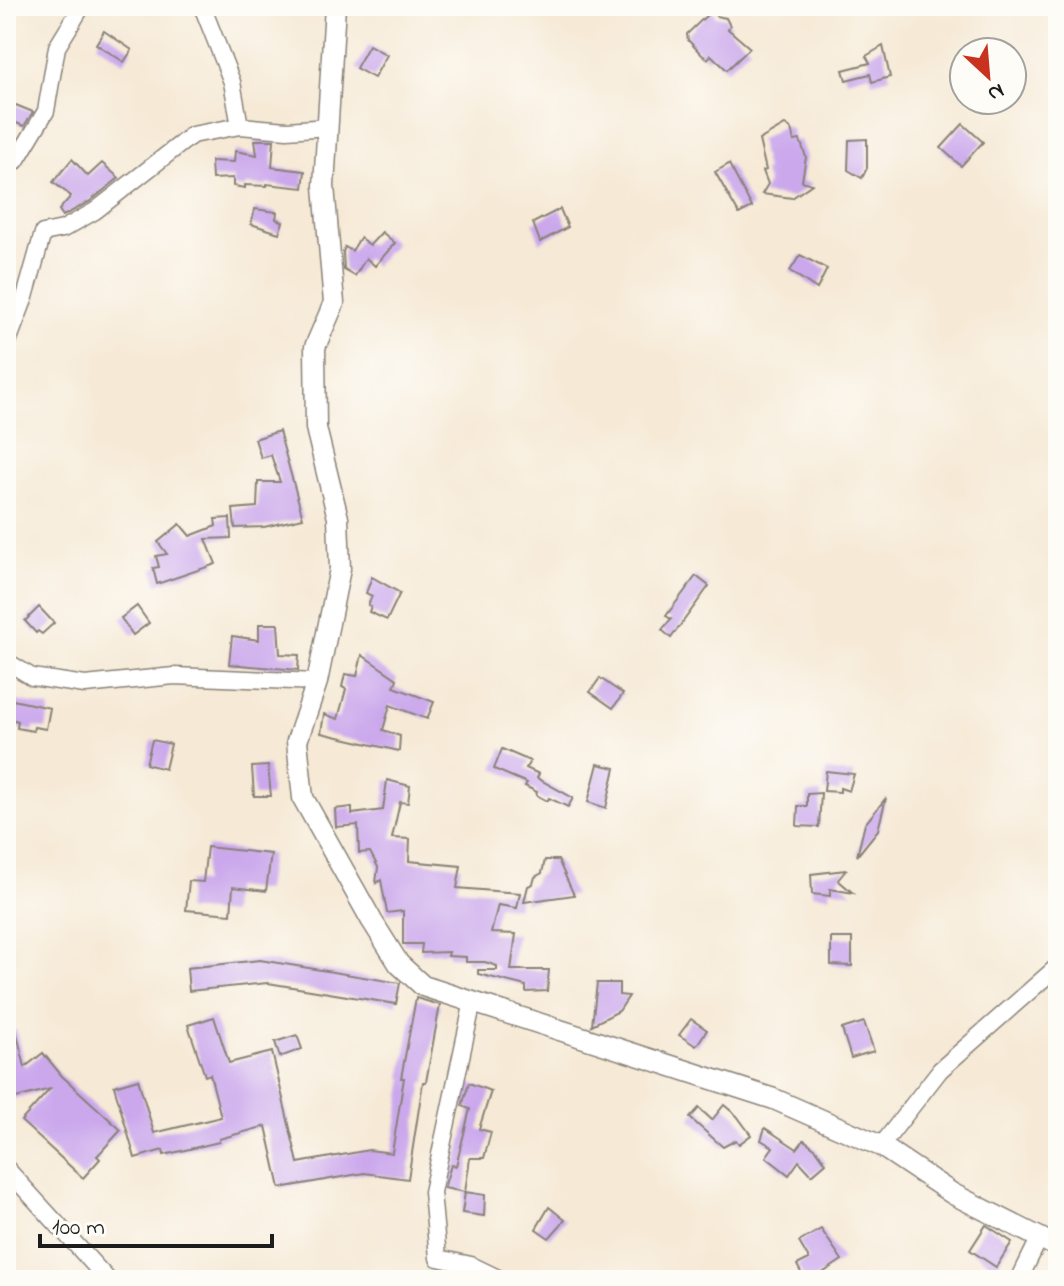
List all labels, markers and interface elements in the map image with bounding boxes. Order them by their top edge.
north arrow [948,36,1028,116]
text: N [982,74,1009,109]
scale bar [40,1198,272,1248]
text: 100 m [52,1211,105,1246]

